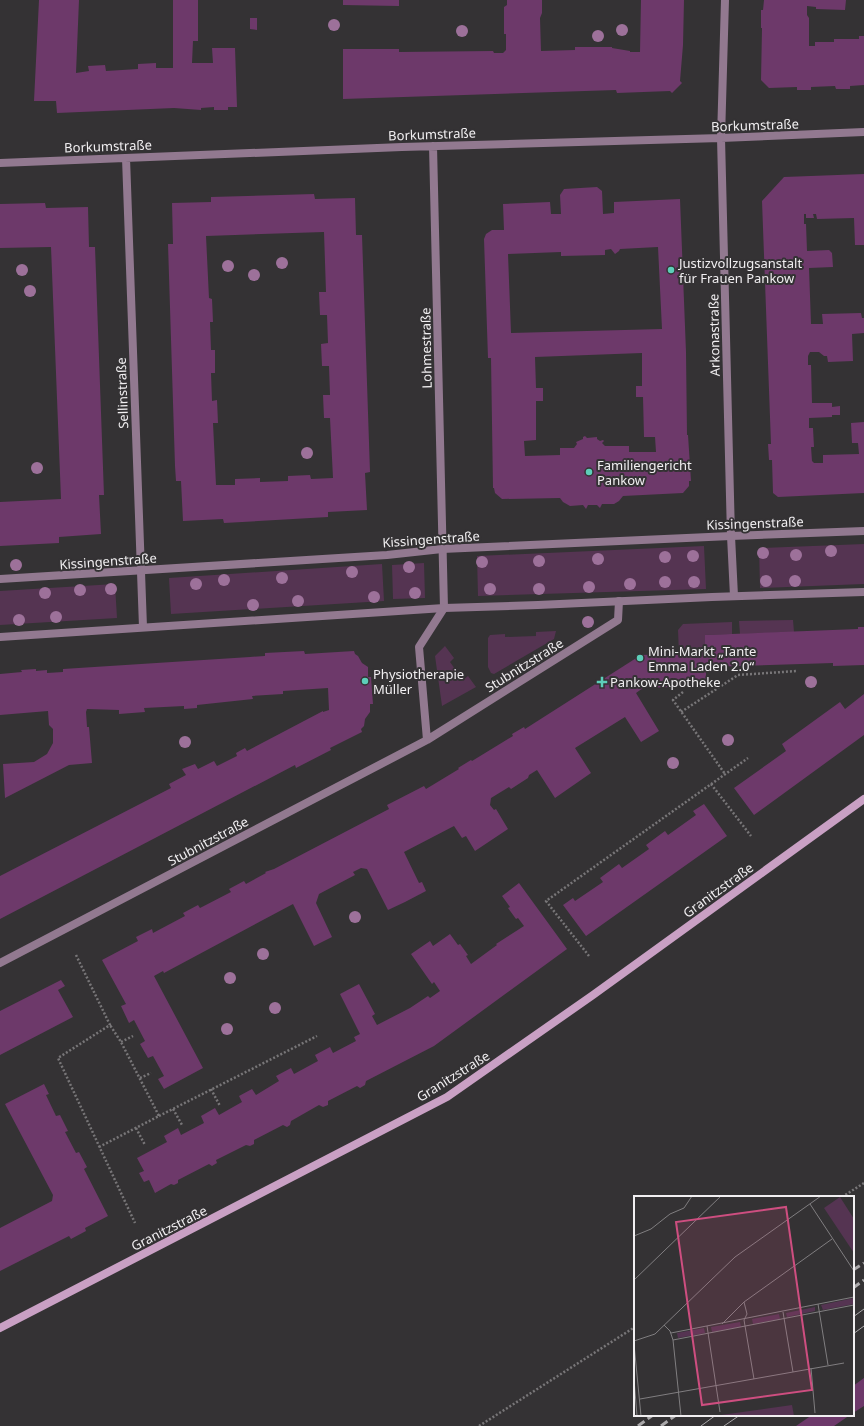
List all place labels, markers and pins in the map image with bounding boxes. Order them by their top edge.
place label: Justizvollzugsanstalt für Frauen Pankow [677,254,802,287]
marker: Justizvollzugsanstalt für Frauen Pankow [666,265,676,275]
place label: Familiengericht Pankow [597,456,692,489]
marker: Familiengericht Pankow [584,467,594,477]
place label: Mini-Markt „Tante Emma Laden 2.0“ [648,642,756,675]
marker: Mini-Markt „Tante Emma Laden 2.0“ [635,653,645,663]
place label: Physiotherapie Müller [373,665,464,698]
place label: Pankow-Apotheke [610,673,721,691]
marker: Physiotherapie Müller [360,676,370,686]
marker: Pankow-Apotheke [597,677,607,687]

